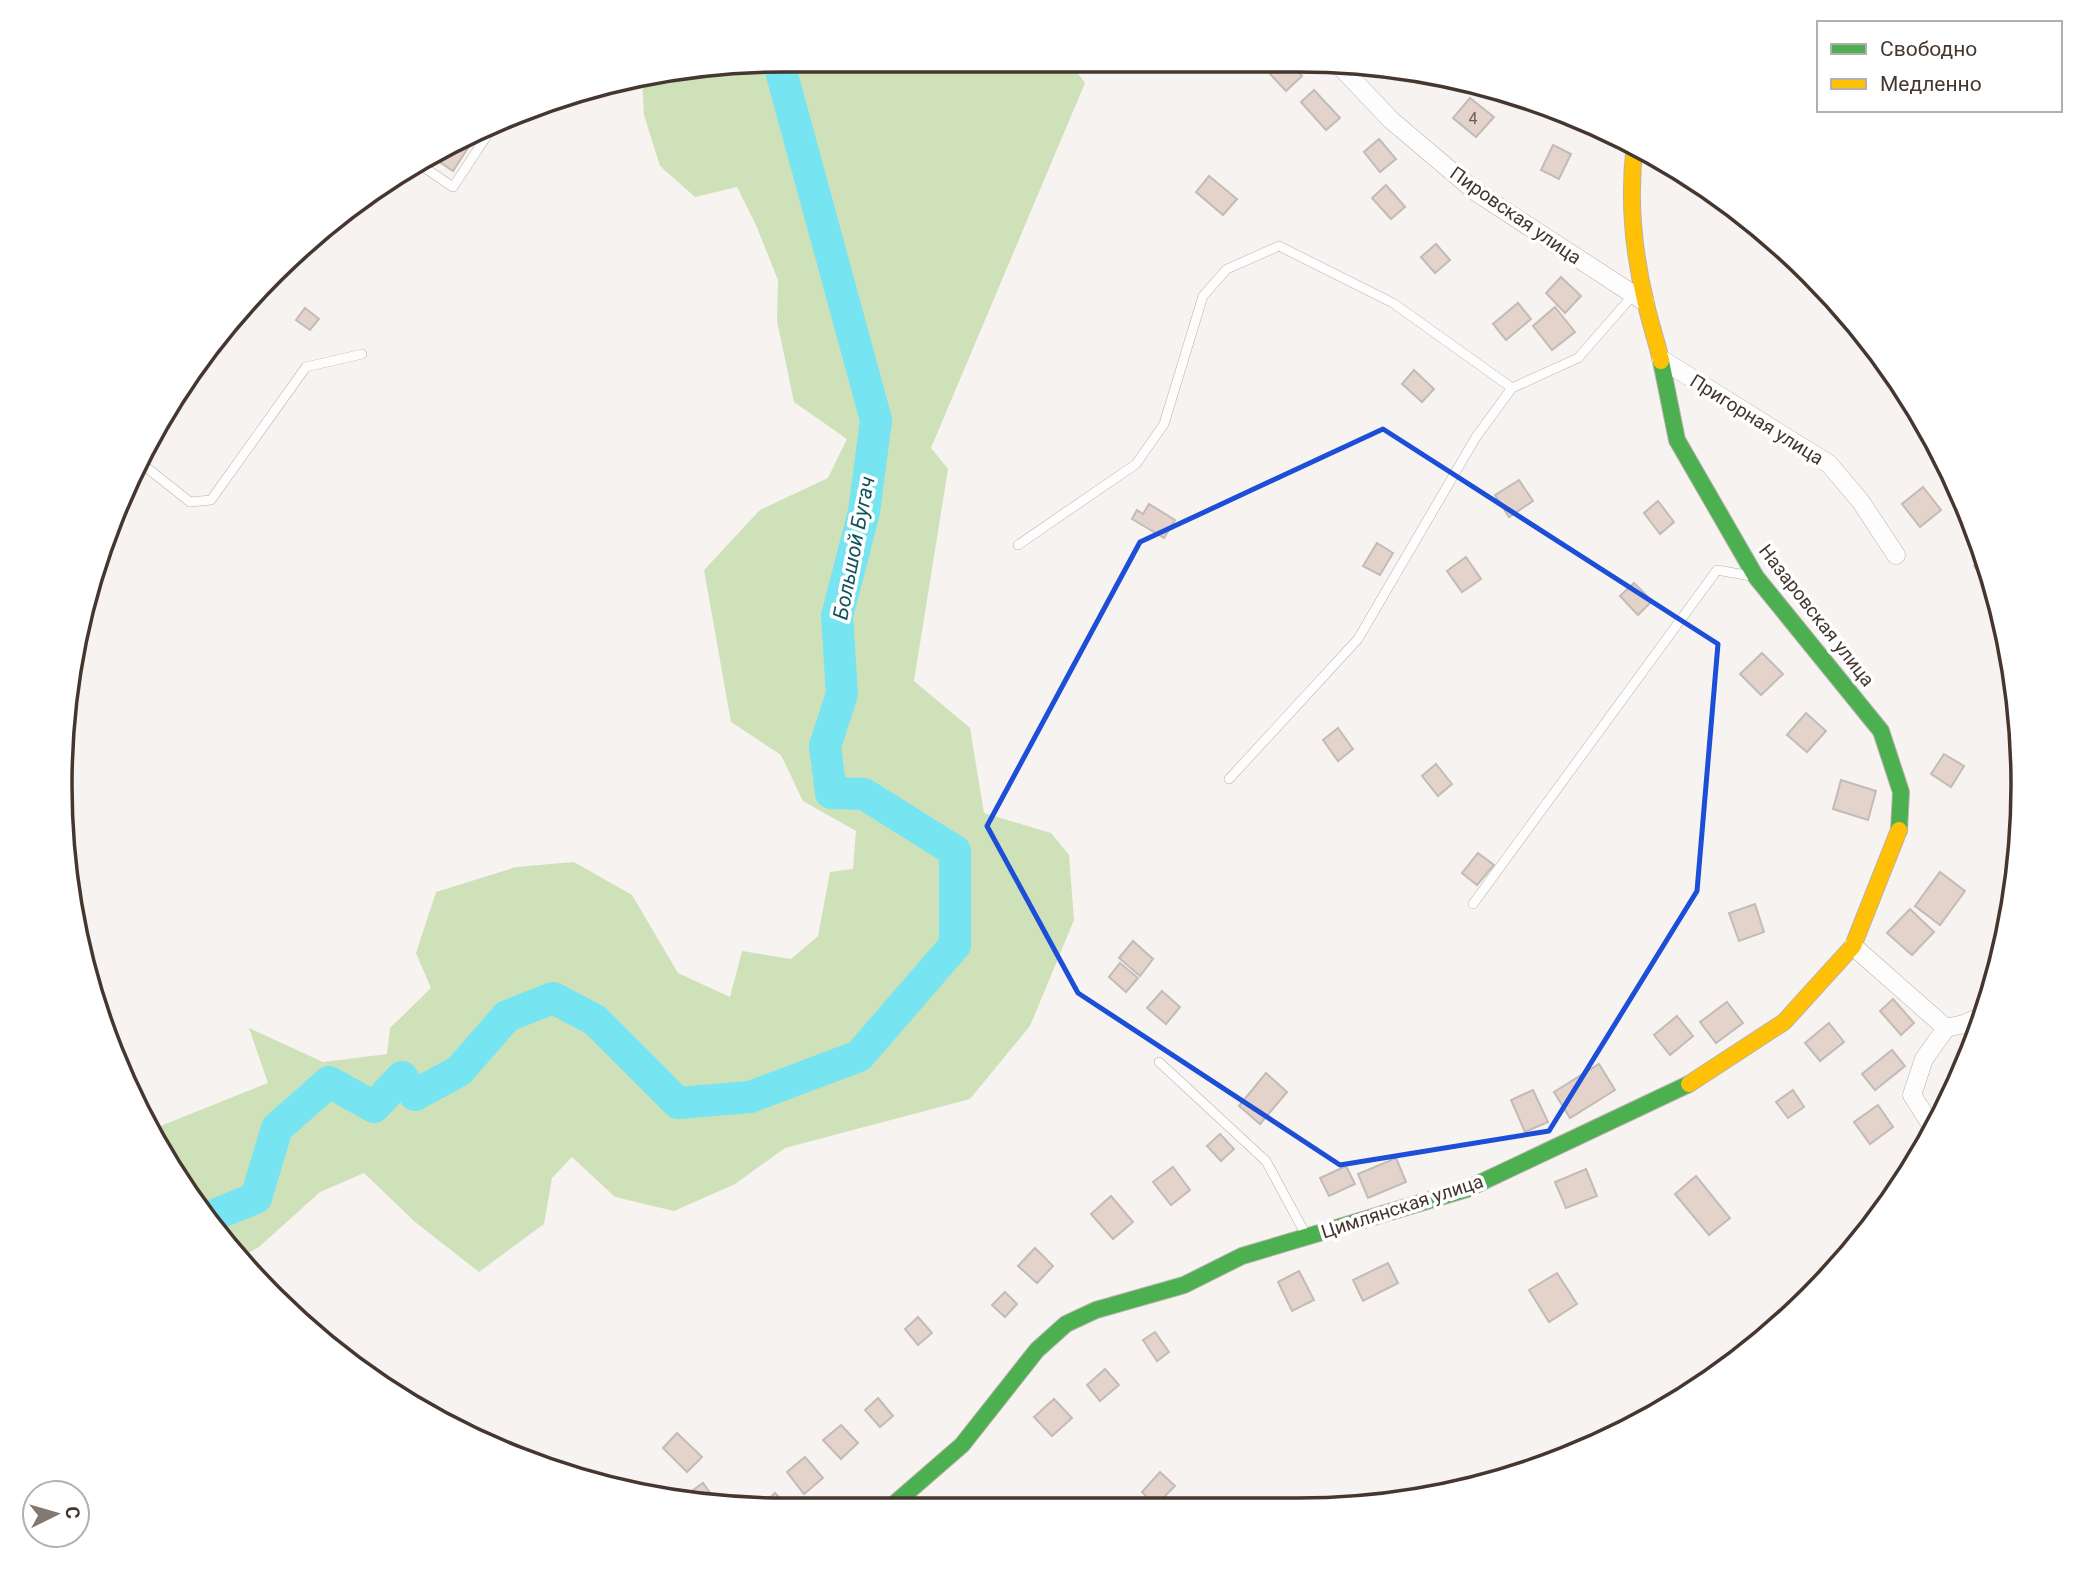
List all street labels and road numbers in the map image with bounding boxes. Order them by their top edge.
street label: Пировская улица [1446,162,1586,269]
street label: Пригорная улица [1686,369,1828,470]
street label: Назаровская улица [1754,540,1879,691]
street label: Цимлянская улица [1318,1169,1486,1244]

